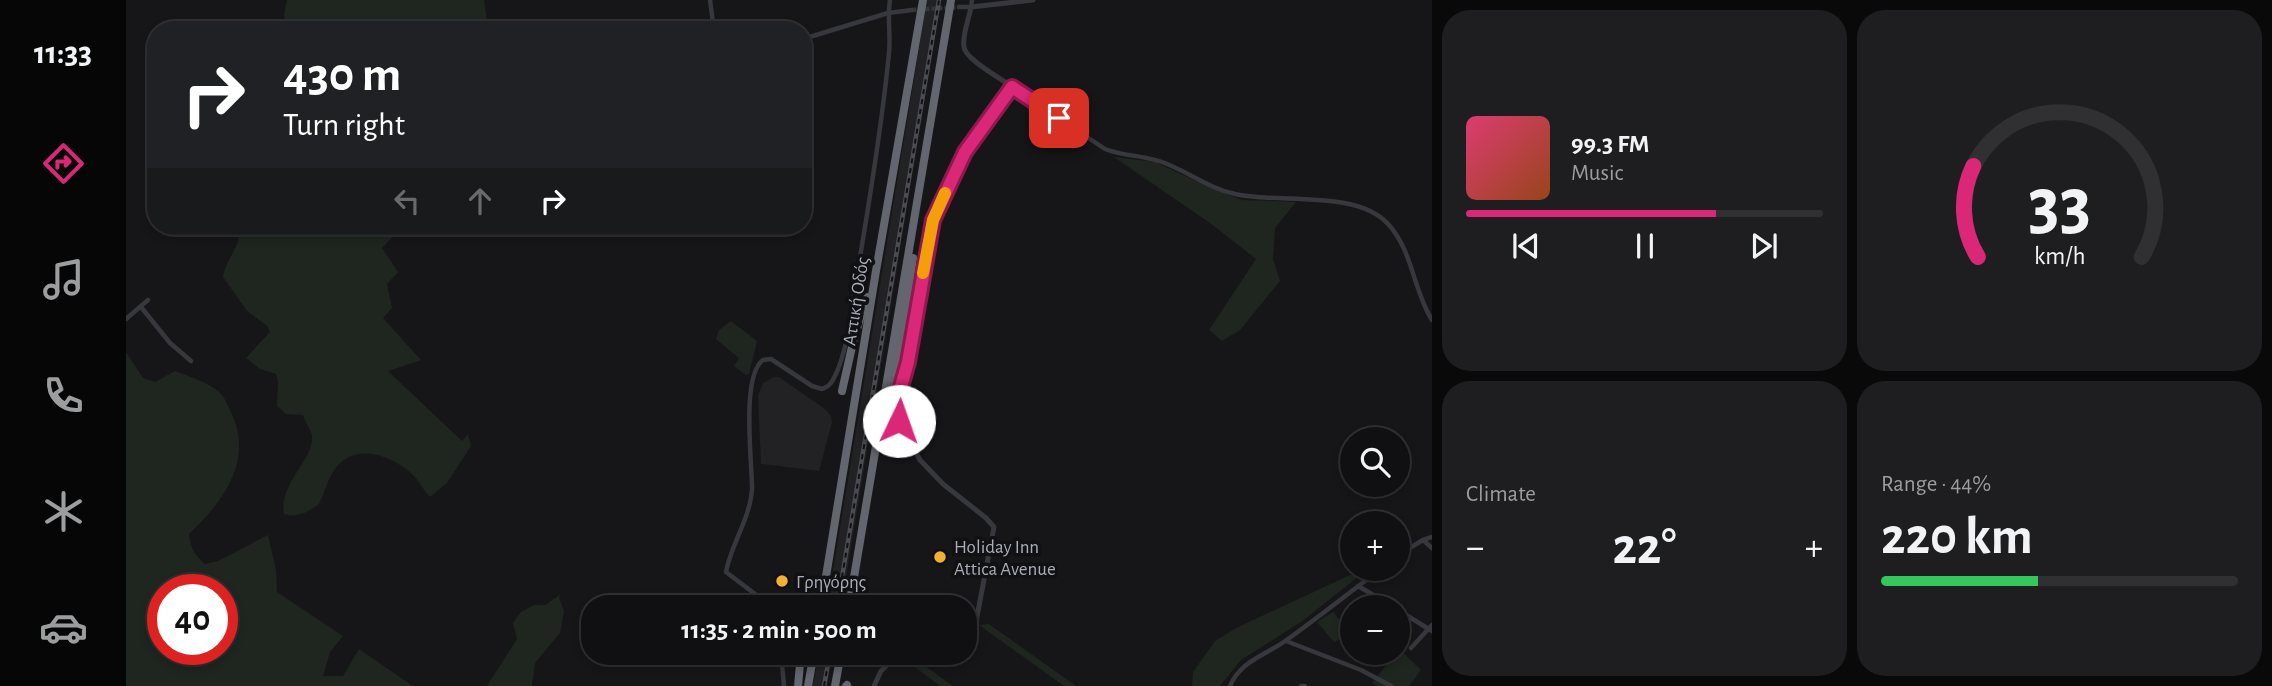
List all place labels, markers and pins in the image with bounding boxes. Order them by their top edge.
pin [1029,88,1089,148]
place label: Holiday Inn Attica Avenue [954,538,1056,579]
marker: Holiday Inn Attica Avenue [932,549,948,565]
marker: Γρηγόρης [774,573,790,589]
place label: Γρηγόρης [796,573,866,592]

